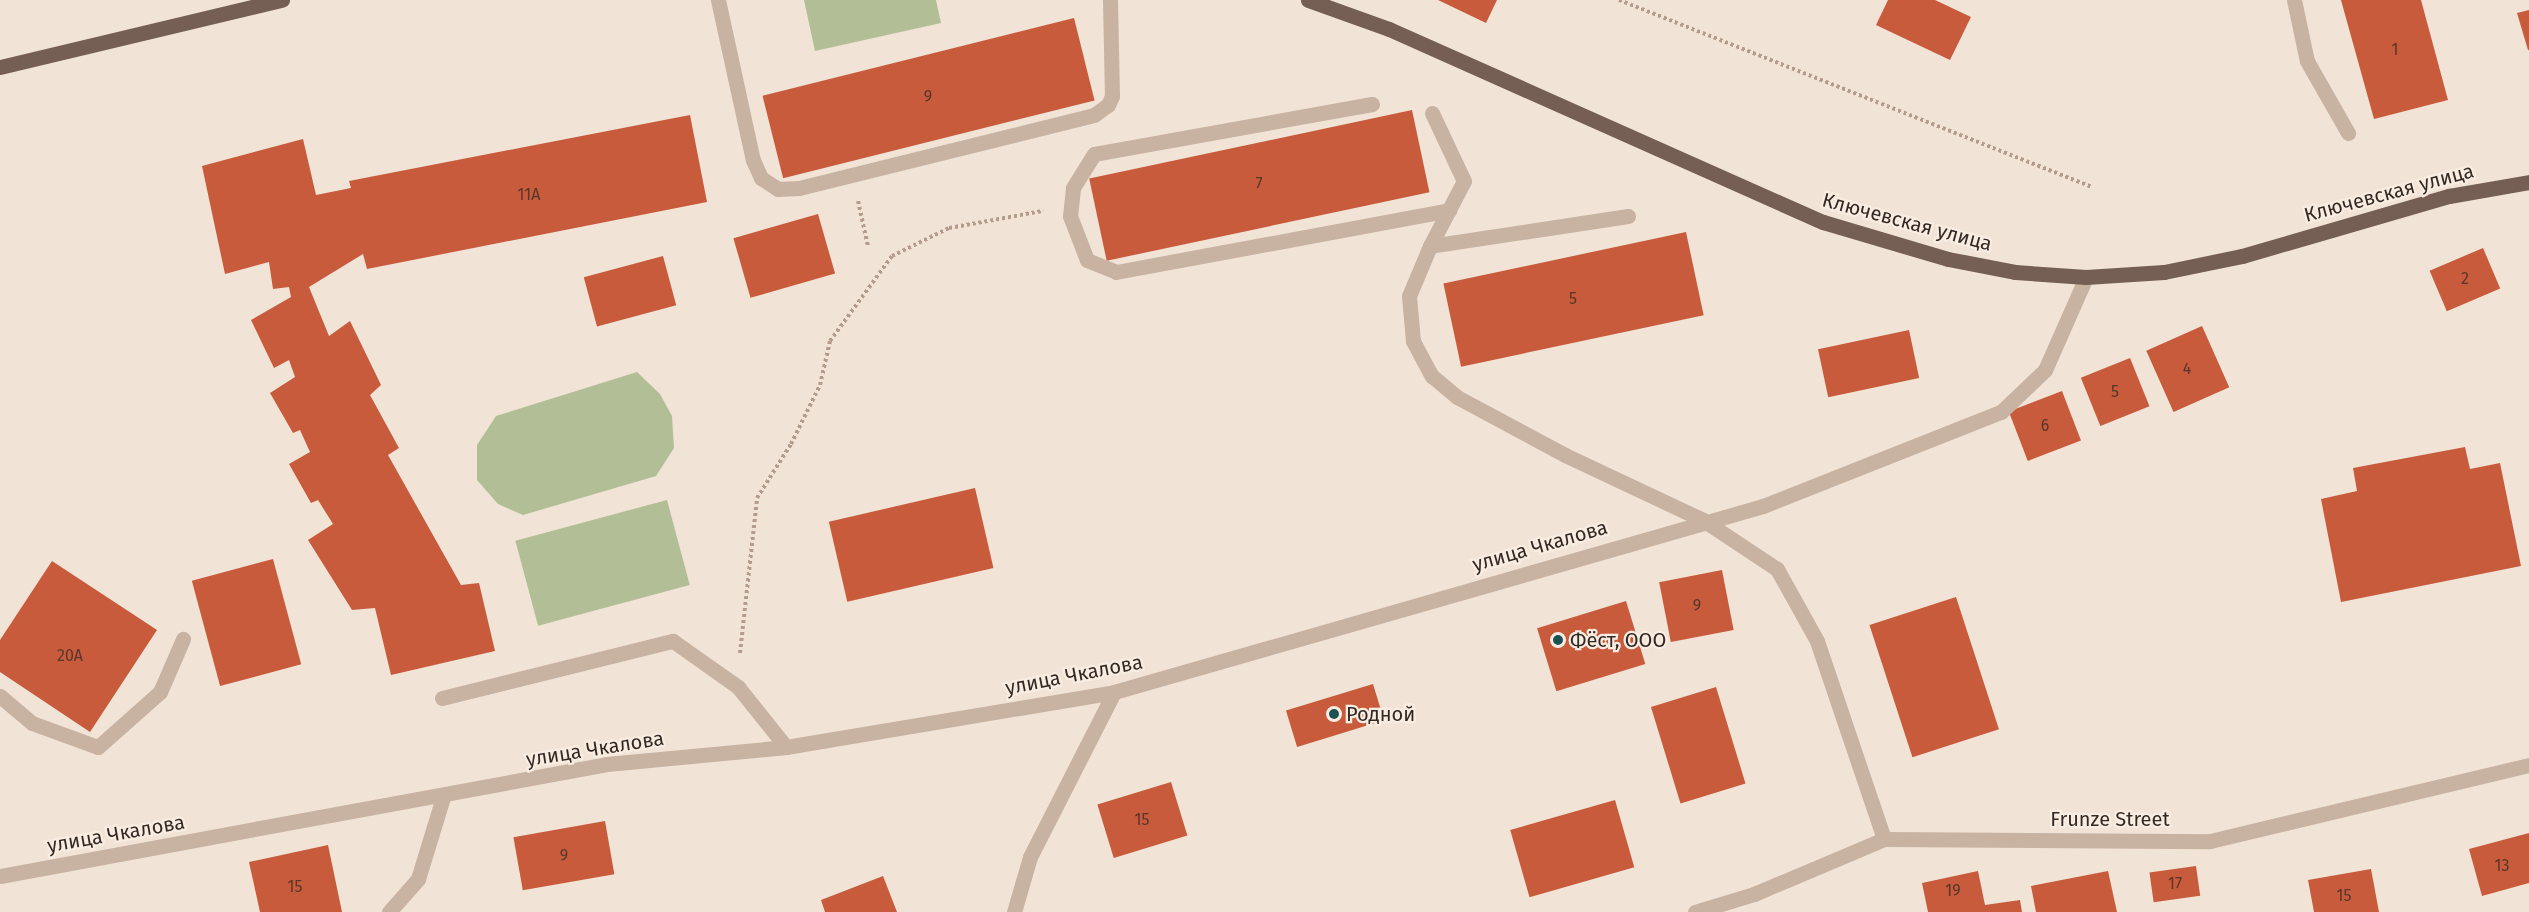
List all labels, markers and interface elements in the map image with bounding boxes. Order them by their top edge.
house number: 1 [2392,40,2398,60]
house number: 9 [924,87,932,107]
street label: Ключевская улица [2302,159,2476,227]
house number: 7 [1255,174,1263,194]
house number: 11А [518,185,540,205]
street label: Ключевская улица [1820,188,1994,256]
house number: 2 [2461,269,2469,289]
house number: 5 [1569,289,1577,309]
house number: 4 [2183,359,2191,379]
house number: 5 [2111,382,2119,402]
house number: 6 [2041,416,2049,436]
street label: улица Чкалова [1470,515,1610,577]
house number: 9 [1693,596,1701,616]
place label: Фёст, ООО [1570,628,1666,652]
marker: Фёст, ООО [1551,633,1565,647]
house number: 20А [57,646,83,666]
street label: улица Чкалова [1003,650,1145,700]
place label: Родной [1346,702,1415,726]
marker: Родной [1327,707,1341,721]
street label: улица Чкалова [524,726,666,772]
street label: Frunze Street [2050,807,2170,831]
street label: улица Чкалова [45,810,187,858]
house number: 15 [1135,810,1149,830]
house number: 9 [560,846,568,866]
house number: 13 [2495,856,2509,876]
house number: 17 [2168,874,2182,894]
house number: 15 [288,877,302,897]
house number: 19 [1945,881,1961,901]
house number: 15 [2337,886,2351,906]

